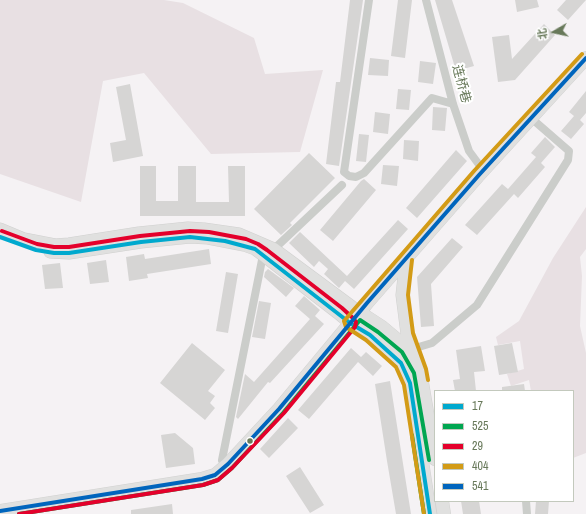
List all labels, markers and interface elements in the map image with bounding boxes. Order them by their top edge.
north arrow [534,12,574,52]
text: 北 [534,27,550,40]
street label: 连桥巷 [448,63,474,105]
legend [434,390,574,502]
text: 17 [472,398,483,414]
text: 525 [472,418,488,434]
unlabelled marker [245,436,255,446]
text: 29 [472,438,483,454]
text: 404 [472,458,488,474]
text: 541 [472,478,488,494]

